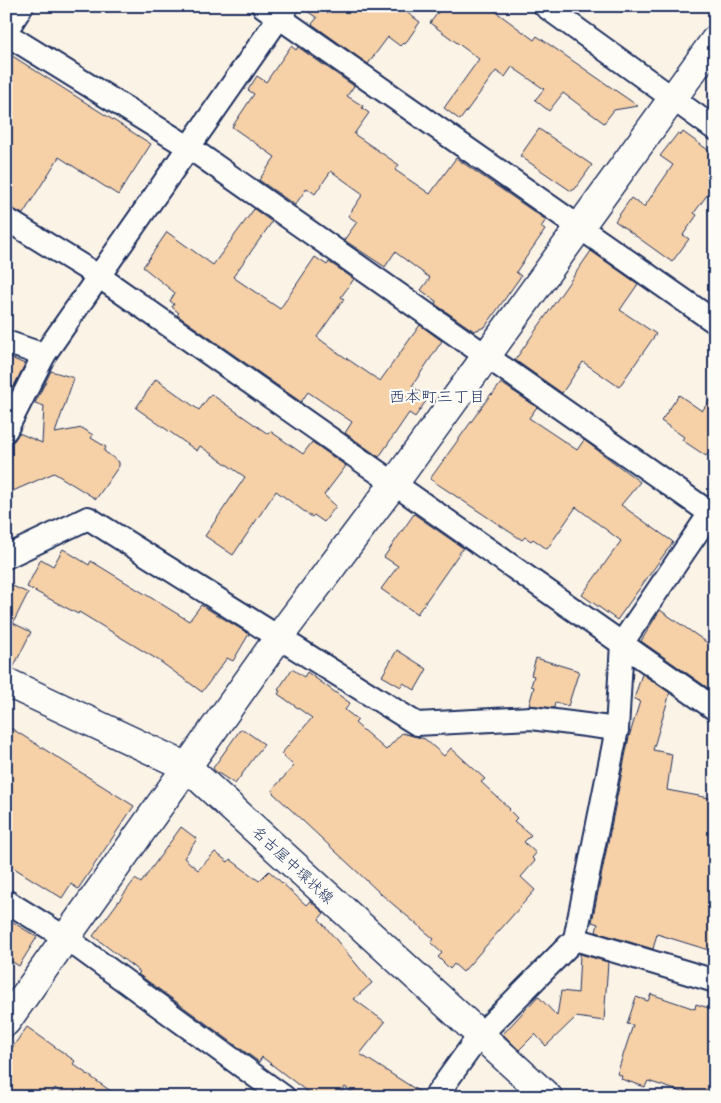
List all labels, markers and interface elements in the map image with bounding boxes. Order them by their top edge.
district label: 西本町三丁目 [389,386,485,408]
street label: 名古屋中環状線 [247,822,338,909]

